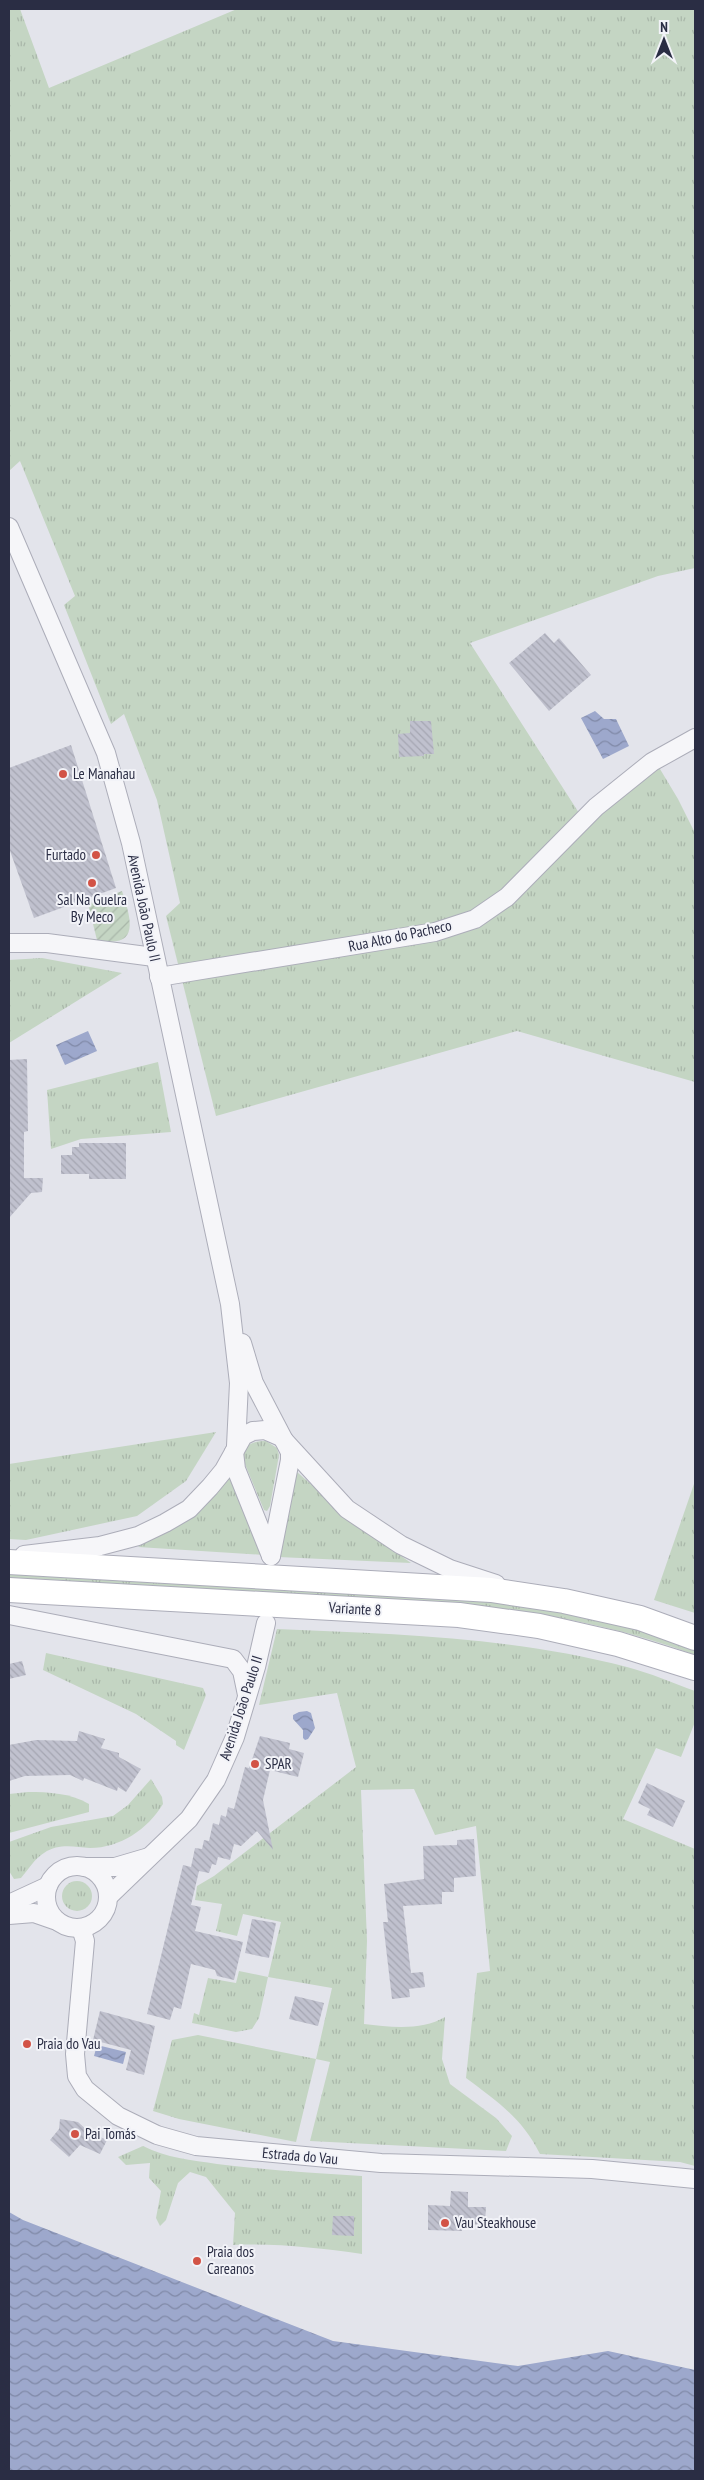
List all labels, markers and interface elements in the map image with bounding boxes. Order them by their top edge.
north arrow [639,15,689,65]
text: N [660,18,668,36]
place label: Le Manahau [73,764,135,783]
marker: Le Manahau [57,768,69,780]
place label: Furtado [46,845,86,864]
marker: Furtado [90,849,102,861]
street label: Avenida João Paulo II [124,853,165,963]
marker: Sal Na Guelra By Meco [86,877,98,889]
place label: Sal Na Guelra By Meco [57,890,127,926]
street label: Rua Alto do Pacheco [347,915,453,956]
street label: Variante 8 [327,1598,382,1619]
street label: Avenida João Paulo II [215,1653,266,1763]
place label: SPAR [265,1754,292,1773]
marker: SPAR [249,1758,261,1770]
place label: Praia do Vau [37,2034,101,2053]
marker: Praia do Vau [21,2038,33,2050]
place label: Pai Tomás [85,2124,136,2143]
marker: Pai Tomás [69,2128,81,2140]
street label: Estrada do Vau [261,2143,339,2168]
place label: Vau Steakhouse [454,2213,536,2232]
marker: Vau Steakhouse [439,2217,451,2229]
place label: Praia dos Careanos [207,2242,254,2278]
marker: Praia dos Careanos [191,2255,203,2267]

